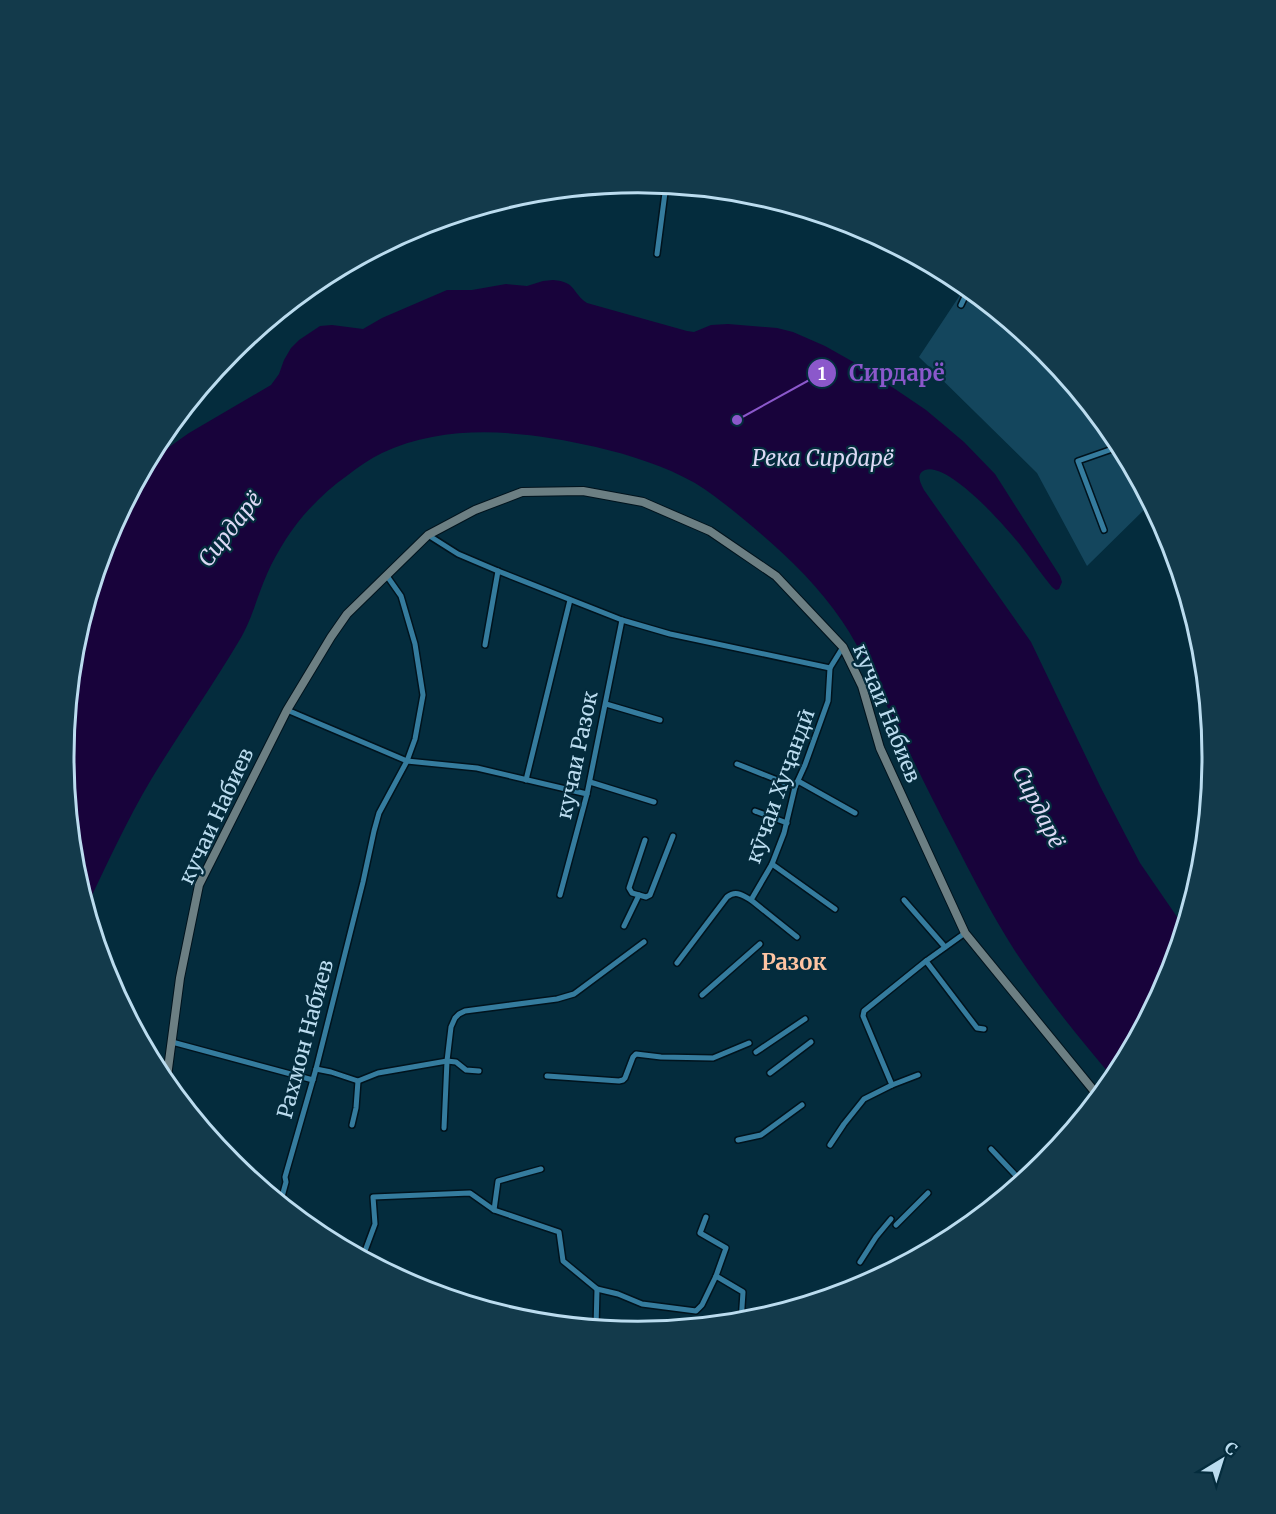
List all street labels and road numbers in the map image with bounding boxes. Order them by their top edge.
street label: кучаи Набиев [847,640,927,786]
street label: кучаи Разок [550,688,604,822]
street label: кӯчаи Хуҷандӣ [739,705,821,867]
street label: кучаи Набиев [173,743,259,889]
street label: Рахмон Набиев [271,957,339,1121]

